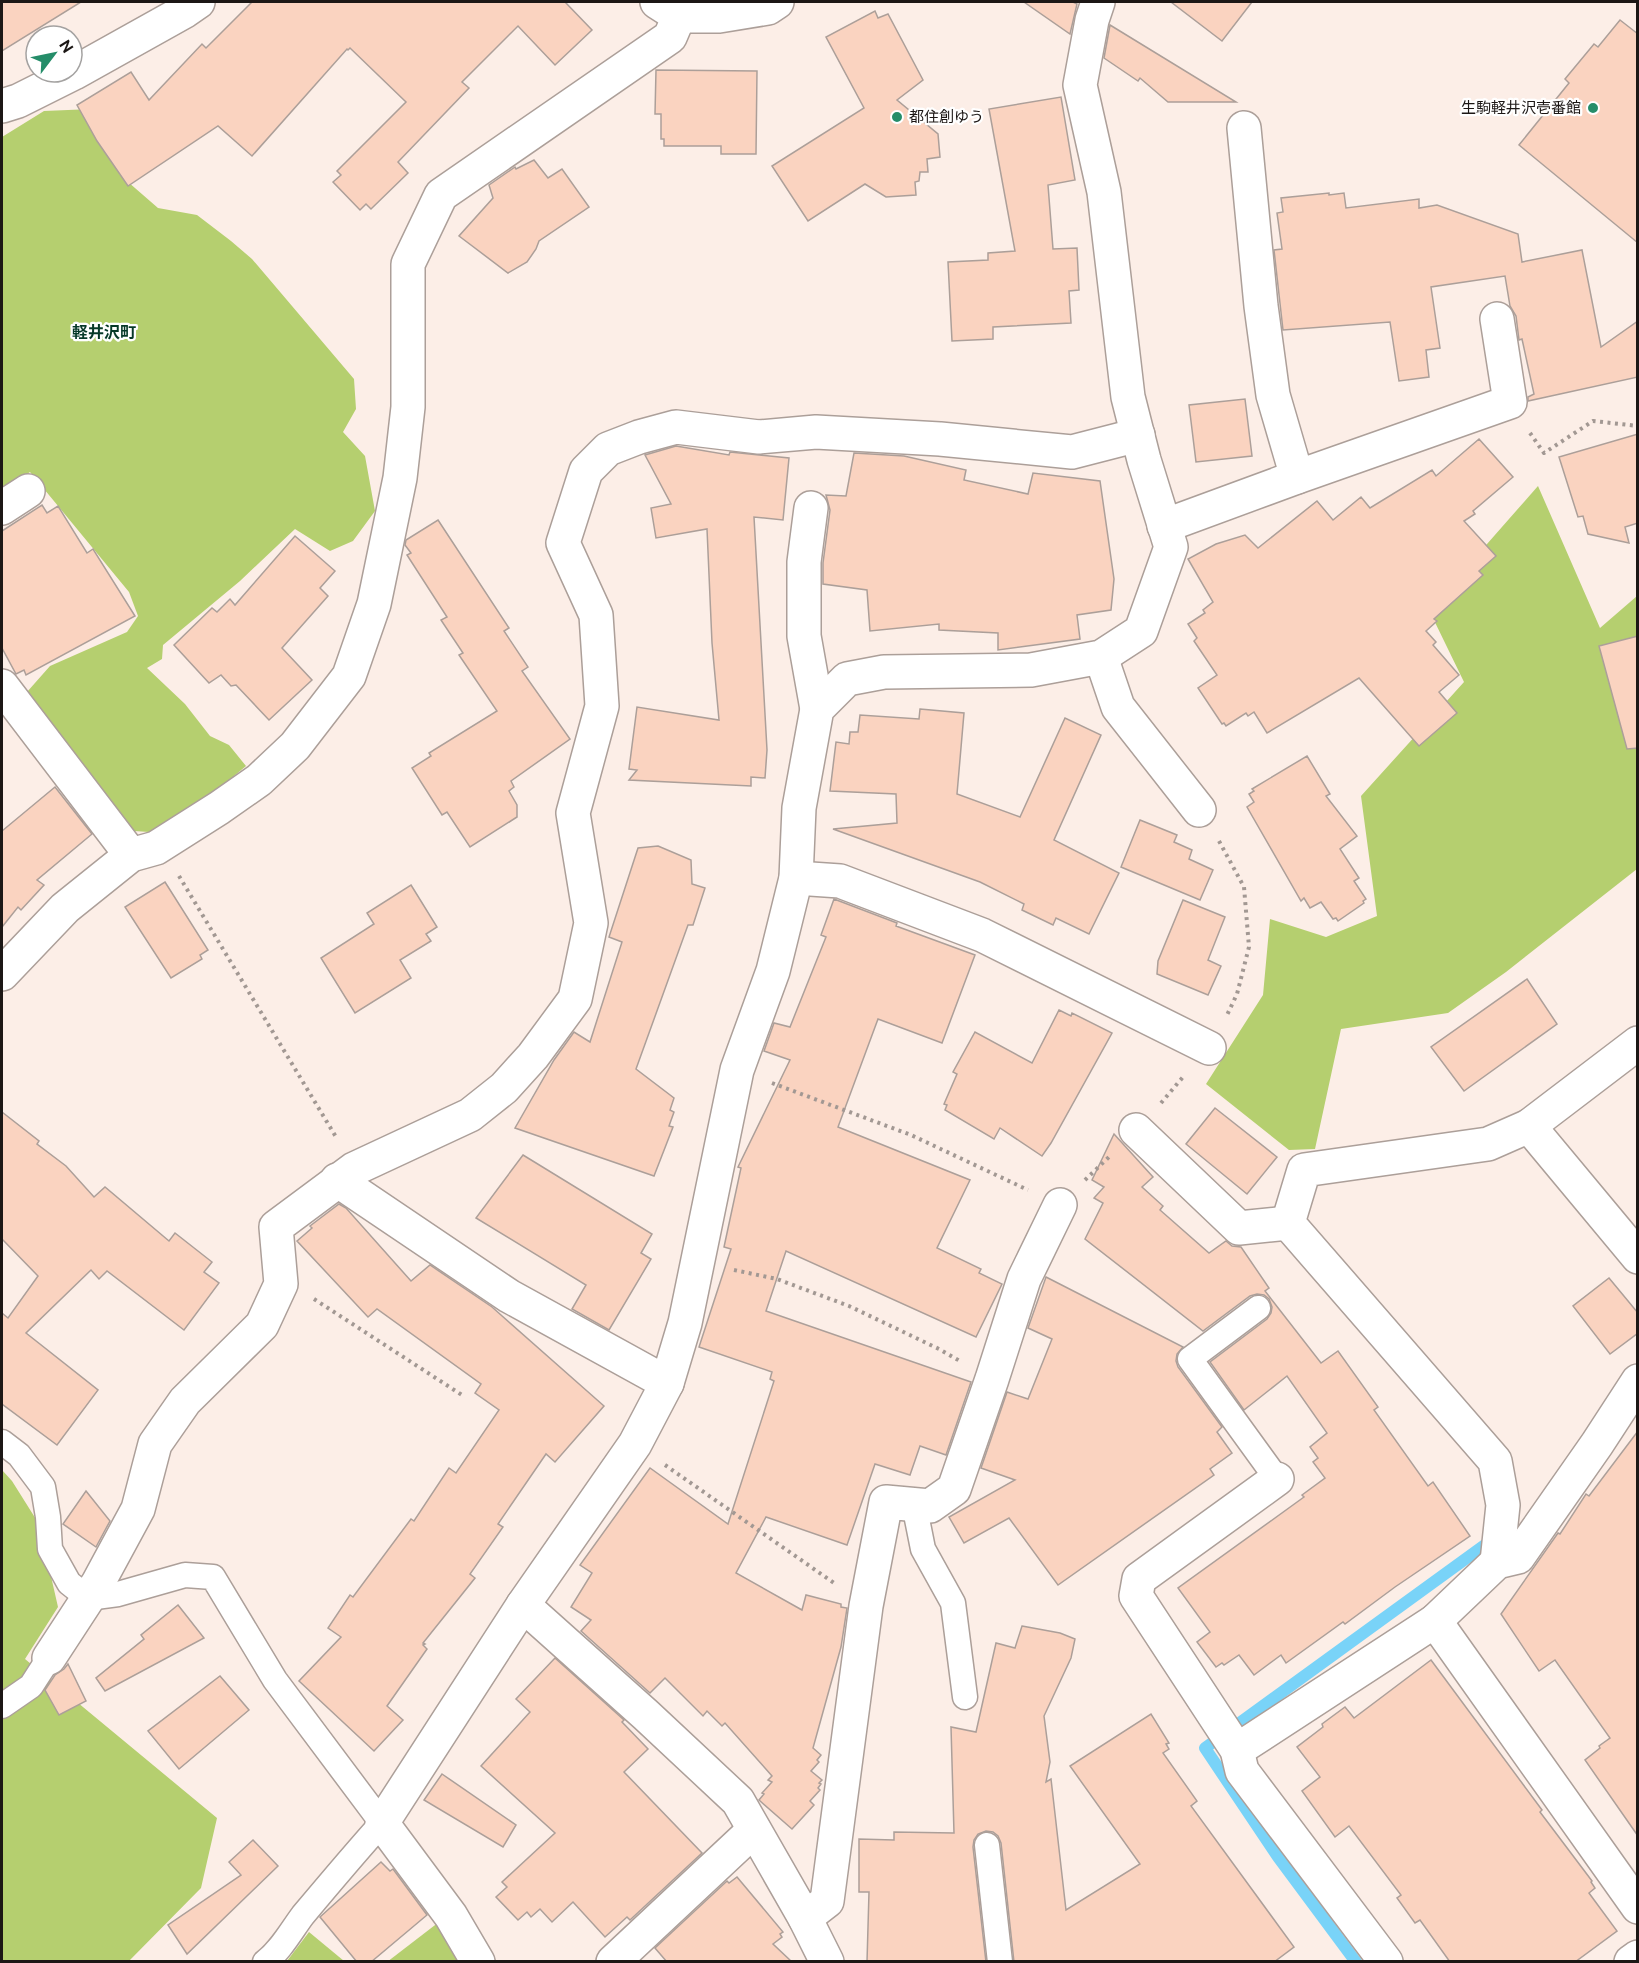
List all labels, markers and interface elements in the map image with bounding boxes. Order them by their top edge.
north arrow [24,24,84,84]
text: N [56,36,78,56]
place label: 生駒軽井沢壱番館 [1461,99,1581,116]
marker: 生駒軽井沢壱番館 [1586,101,1600,115]
place label: 都住創ゆう [909,108,984,125]
marker: 都住創ゆう [890,110,904,124]
district label: 軽井沢町 [72,323,136,341]

